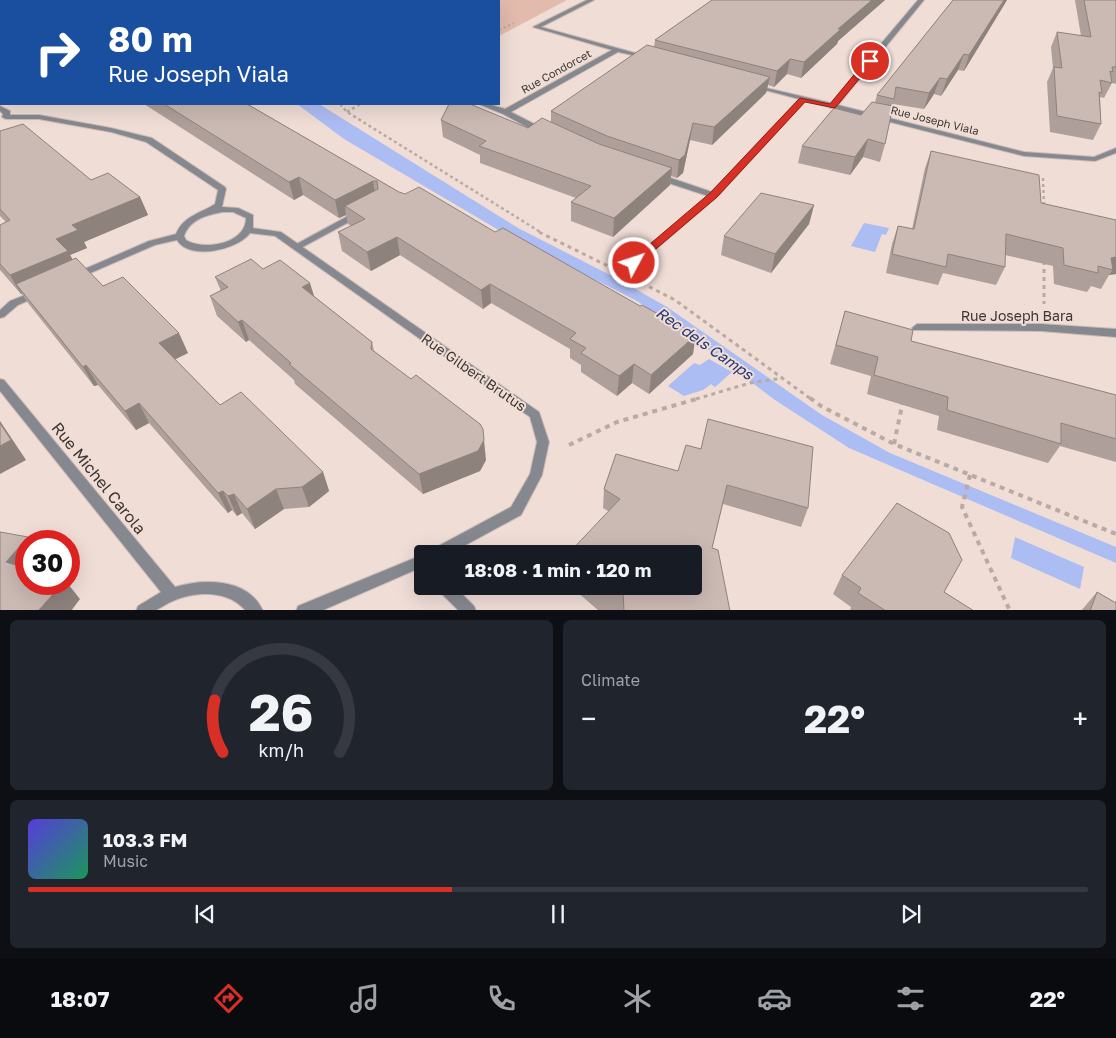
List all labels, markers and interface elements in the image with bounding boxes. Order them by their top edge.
text: 80 m [108,18,193,60]
icon: right [25,20,90,85]
pin [849,40,891,82]
street label: Rue Condorcet [519,46,593,96]
icon: arrive [856,47,884,75]
text: Rue Joseph Viala [108,60,289,87]
street label: Rue Joseph Viala [890,103,980,137]
position arrow [607,236,659,288]
water label: Rec dels Camps [653,303,758,384]
street label: Rue Joseph Bara [961,307,1073,324]
street label: Rue Gilbert Brutus [418,330,530,414]
street label: Rue Michel Carola [48,418,150,538]
speed limit sign: 30 [15,530,80,595]
text: 18:08 · 1 min · 120 m [465,558,651,581]
text: Climate [581,670,640,690]
text: 26 [249,680,314,742]
text: 22° [804,696,865,741]
text: − [581,702,596,735]
text: + [1073,702,1088,735]
text: km/h [259,739,304,761]
text: 103.3 FM [103,828,187,851]
text: Music [103,851,148,871]
icon: previous [191,900,219,928]
icon: pause [544,900,572,928]
icon: next [897,900,925,928]
icon: directions [211,981,246,1016]
icon: music [347,981,382,1016]
icon: phone [484,981,519,1016]
icon: climate [620,981,655,1016]
icon: car [757,981,792,1016]
icon: filters [893,981,928,1016]
text: 18:07 [51,985,109,1012]
text: 22° [1030,985,1065,1012]

